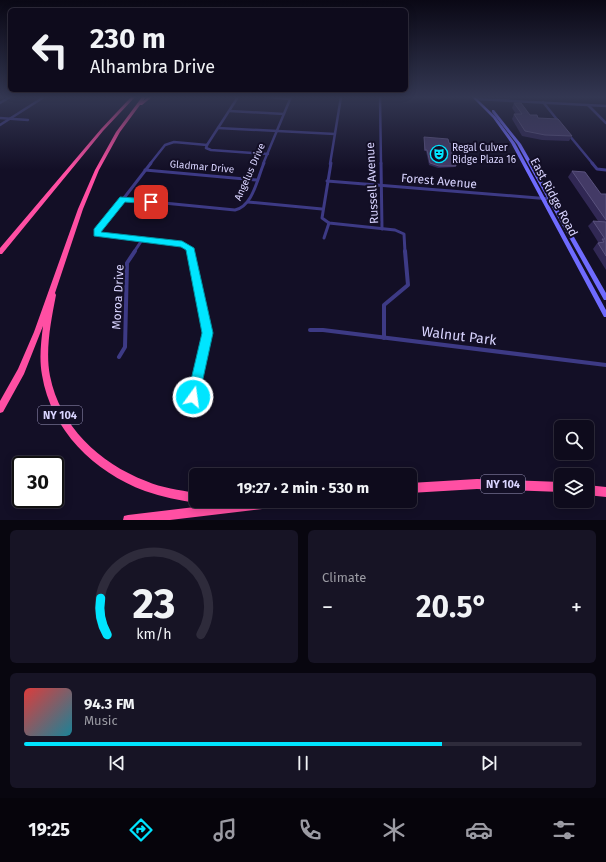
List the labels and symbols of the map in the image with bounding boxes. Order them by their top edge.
street label: Angelus Drive [232,141,268,203]
street label: Russell Avenue [363,142,381,224]
place label: Regal Culver Ridge Plaza 16 [452,142,516,166]
theatre icon: Regal Culver Ridge Plaza 16 [429,144,449,164]
street label: East Ridge Road [527,155,581,239]
street label: Gladmar Drive [169,158,235,176]
street label: Forest Avenue [400,171,478,191]
pin [134,185,168,219]
street label: Moroa Drive [109,264,127,330]
street label: Walnut Park [421,323,498,349]
position arrow [172,376,214,418]
road number: NY 104 [38,406,82,424]
speed limit sign: 30 [12,456,64,508]
road number: NY 104 [481,475,525,493]

